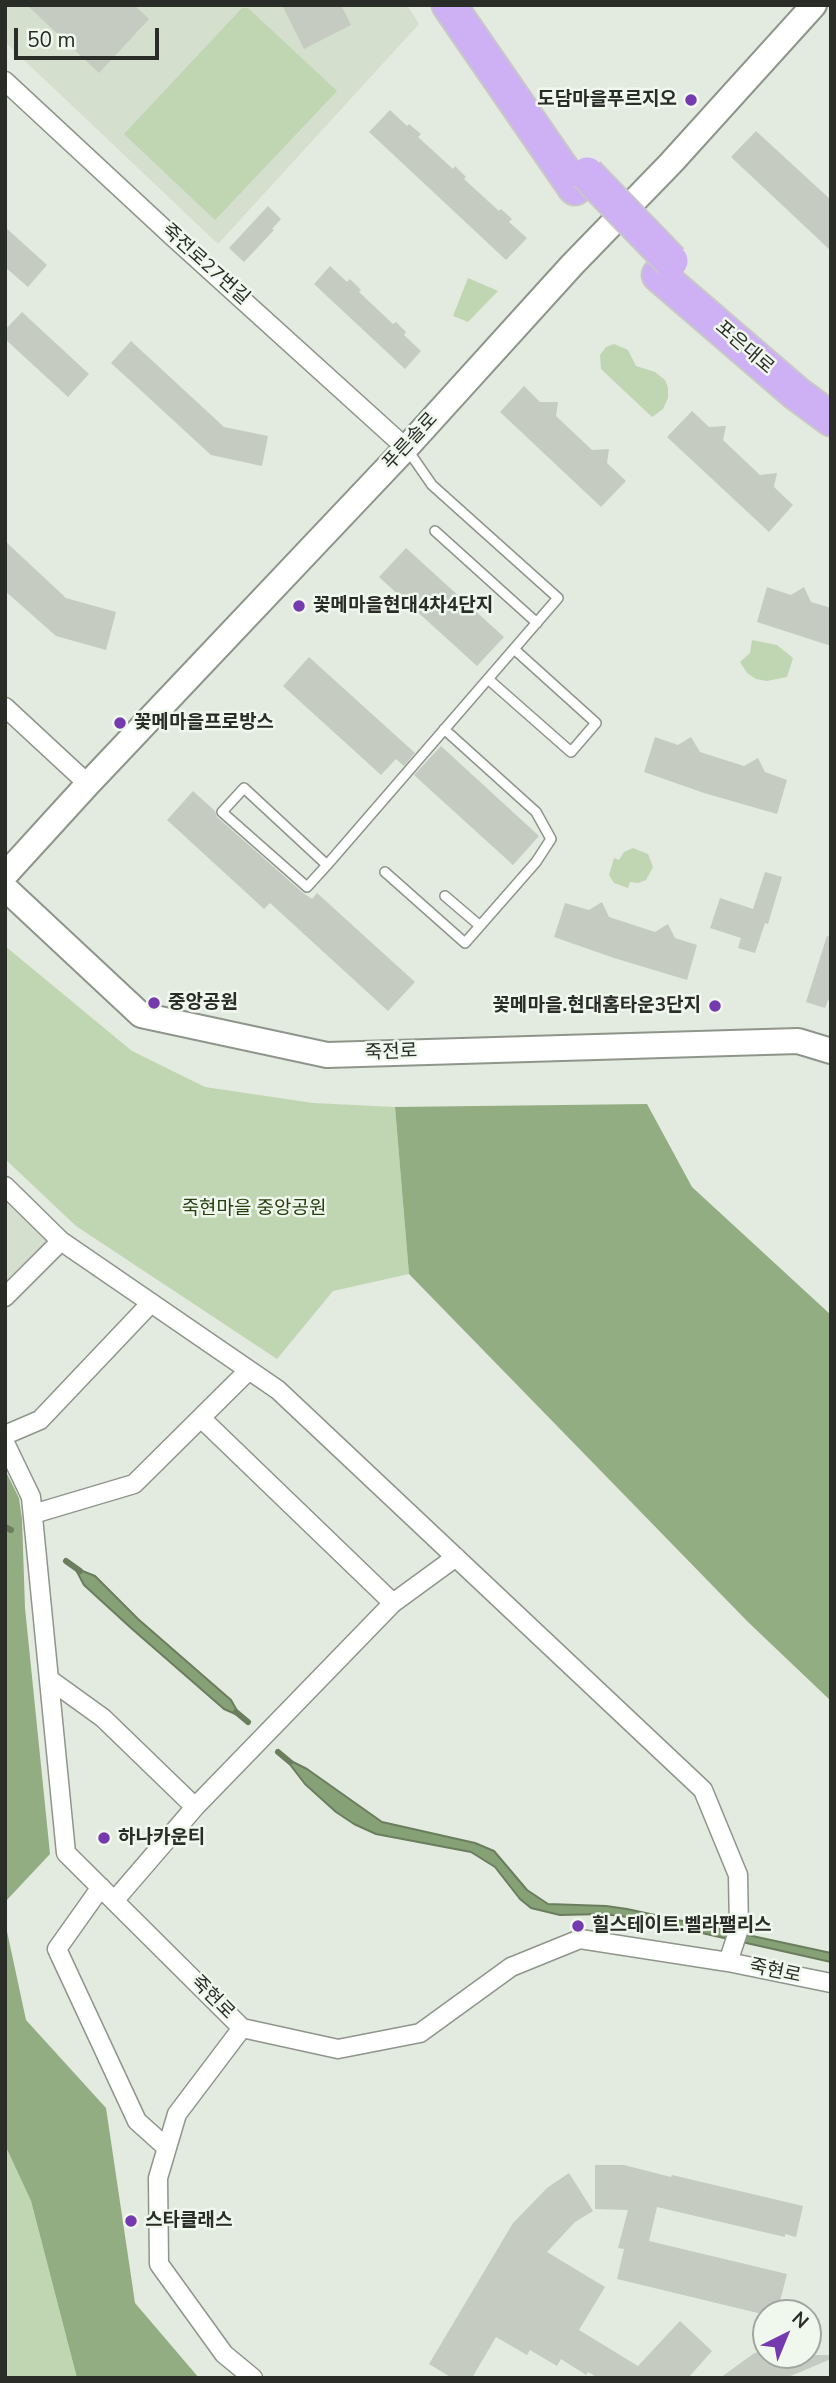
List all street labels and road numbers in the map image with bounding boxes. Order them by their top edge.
street label: 죽전로27번길 [156,220,254,310]
street label: 포은대로 [710,316,778,380]
street label: 푸른솔로 [379,409,443,475]
street label: 죽전로 [364,1041,418,1065]
street label: 죽현로 [747,1955,803,1989]
street label: 죽현로 [185,1971,239,2025]

